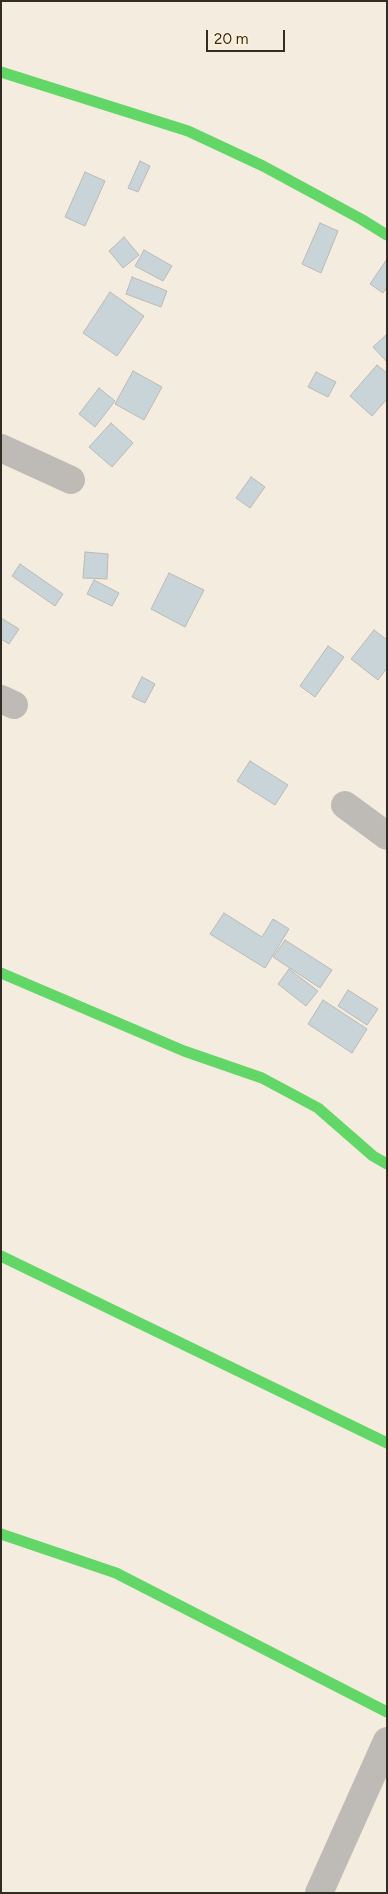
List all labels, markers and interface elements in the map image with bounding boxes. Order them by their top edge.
scale bar [208,20,287,52]
text: 20 m [214,30,248,48]

